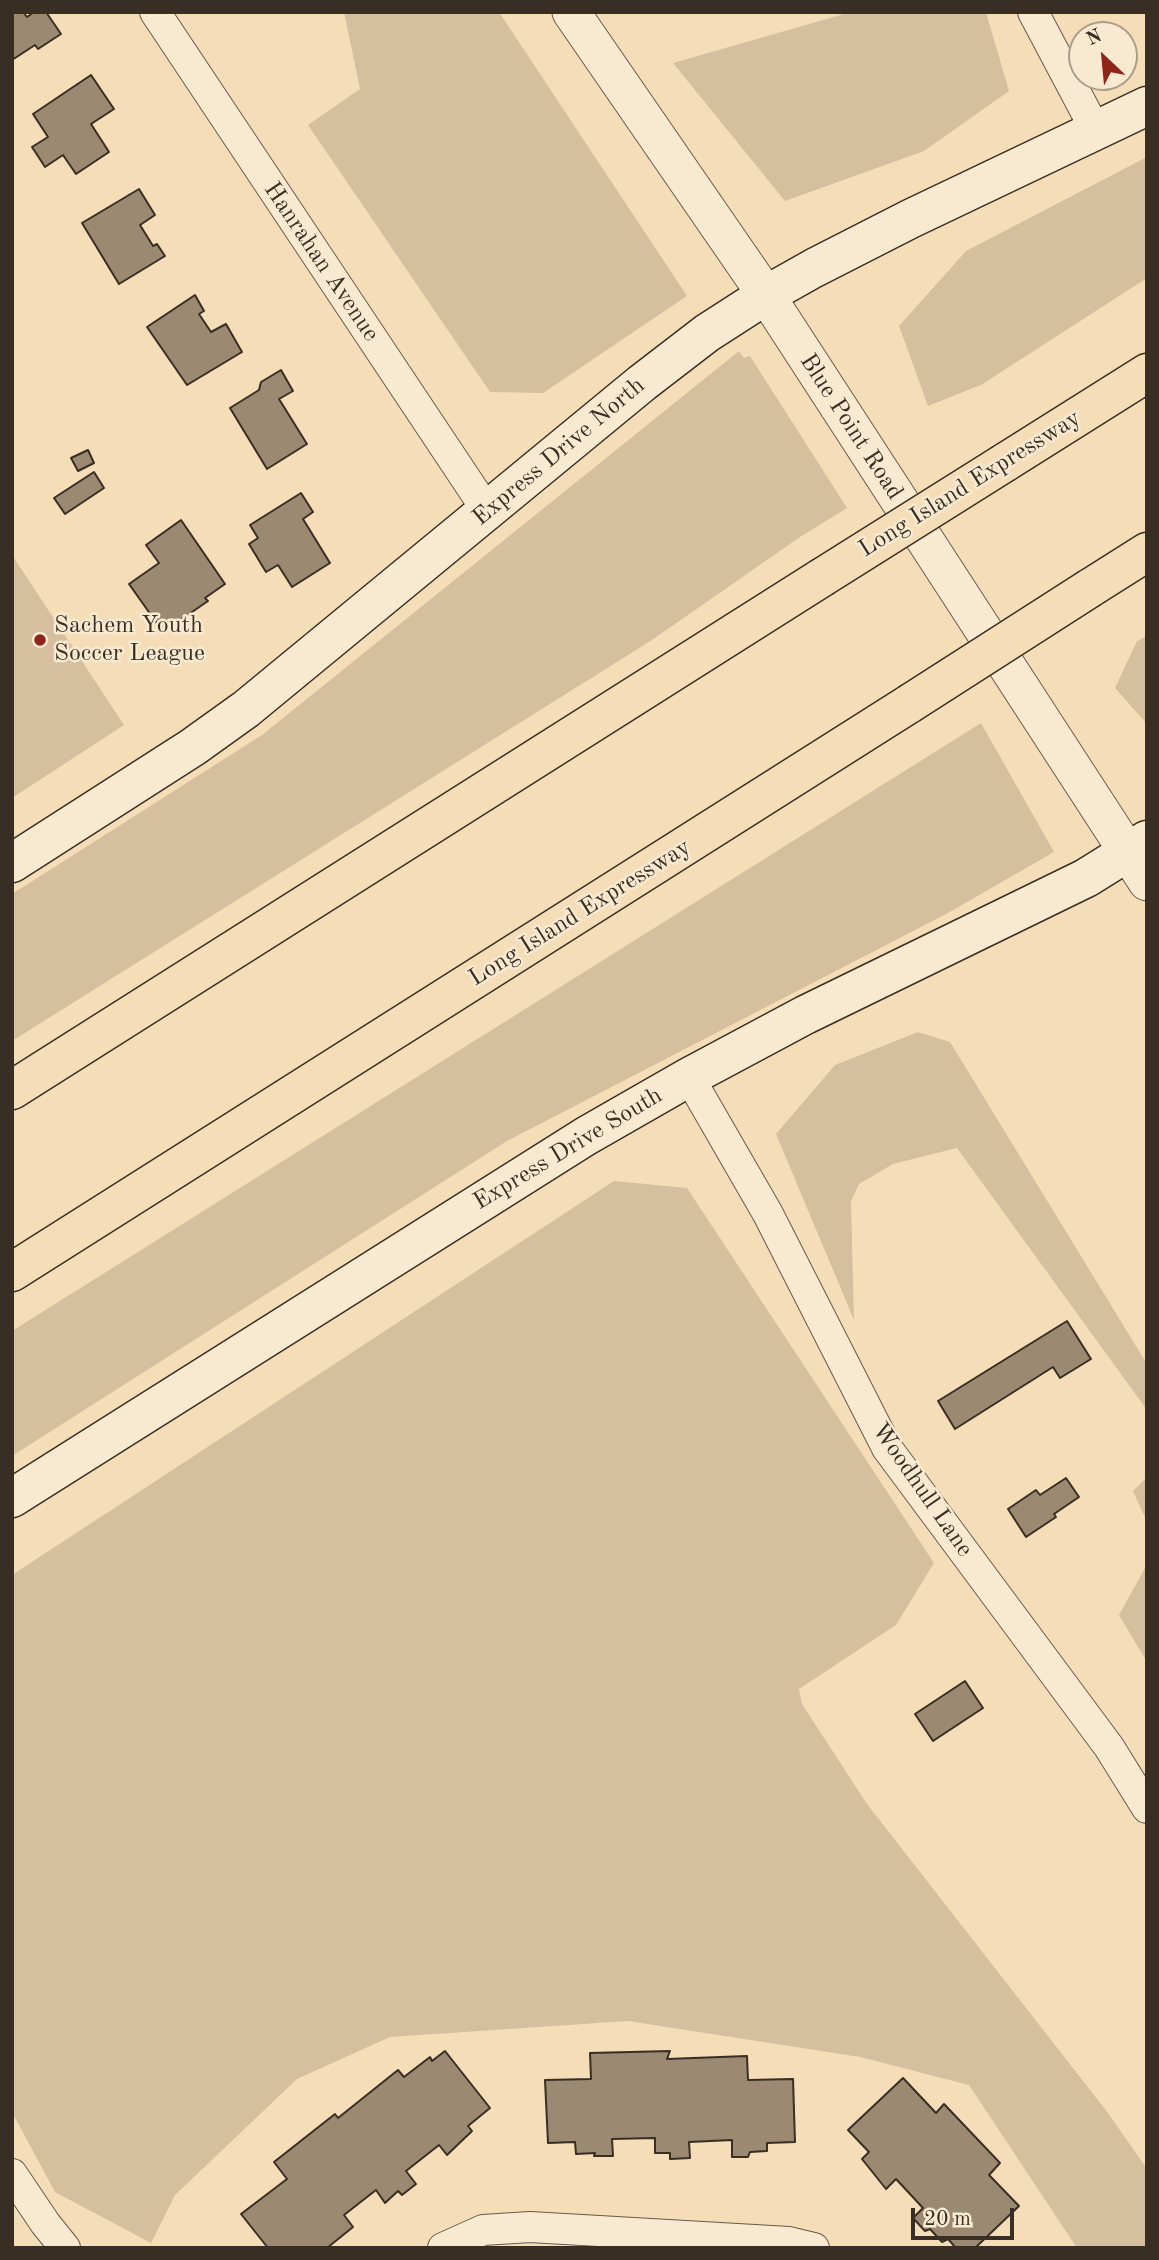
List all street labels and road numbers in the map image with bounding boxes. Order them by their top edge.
street label: Hanrahan Avenue [257,177,385,347]
street label: Blue Point Road [793,348,909,506]
street label: Express Drive North [467,372,651,532]
street label: Long Island Expressway [854,404,1086,564]
street label: Long Island Expressway [464,833,696,993]
street label: Express Drive South [468,1081,668,1217]
street label: Woodhull Lane [865,1417,979,1563]

